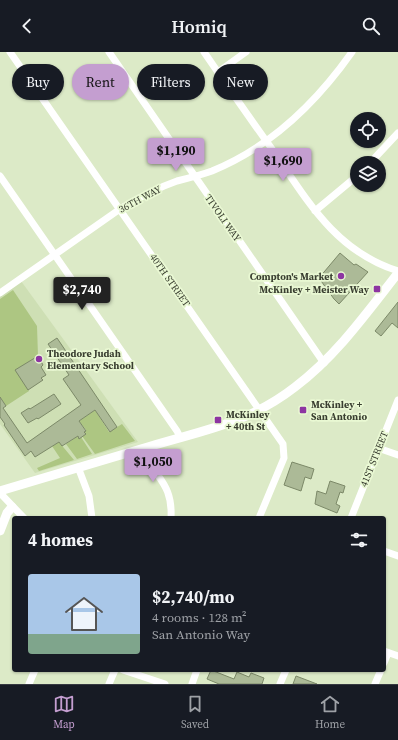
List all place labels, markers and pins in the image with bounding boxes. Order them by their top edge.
pin: $1,190 [143,138,209,172]
pin: $1,690 [250,148,316,182]
place label: Compton's Market [250,270,333,283]
marker: Compton's Market [336,271,346,281]
pin: $2,740 [49,277,115,311]
place label: McKinley + Meister Way [259,283,370,296]
marker: McKinley + Meister Way [372,284,382,294]
place label: Theodore Judah Elementary School [47,347,134,372]
marker: Theodore Judah Elementary School [34,354,44,364]
place label: McKinley + San Antonio [311,398,367,423]
marker: McKinley + San Antonio [298,405,308,415]
place label: McKinley + 40th St [226,408,270,433]
marker: McKinley + 40th St [213,415,223,425]
pin: $1,050 [120,449,186,483]

